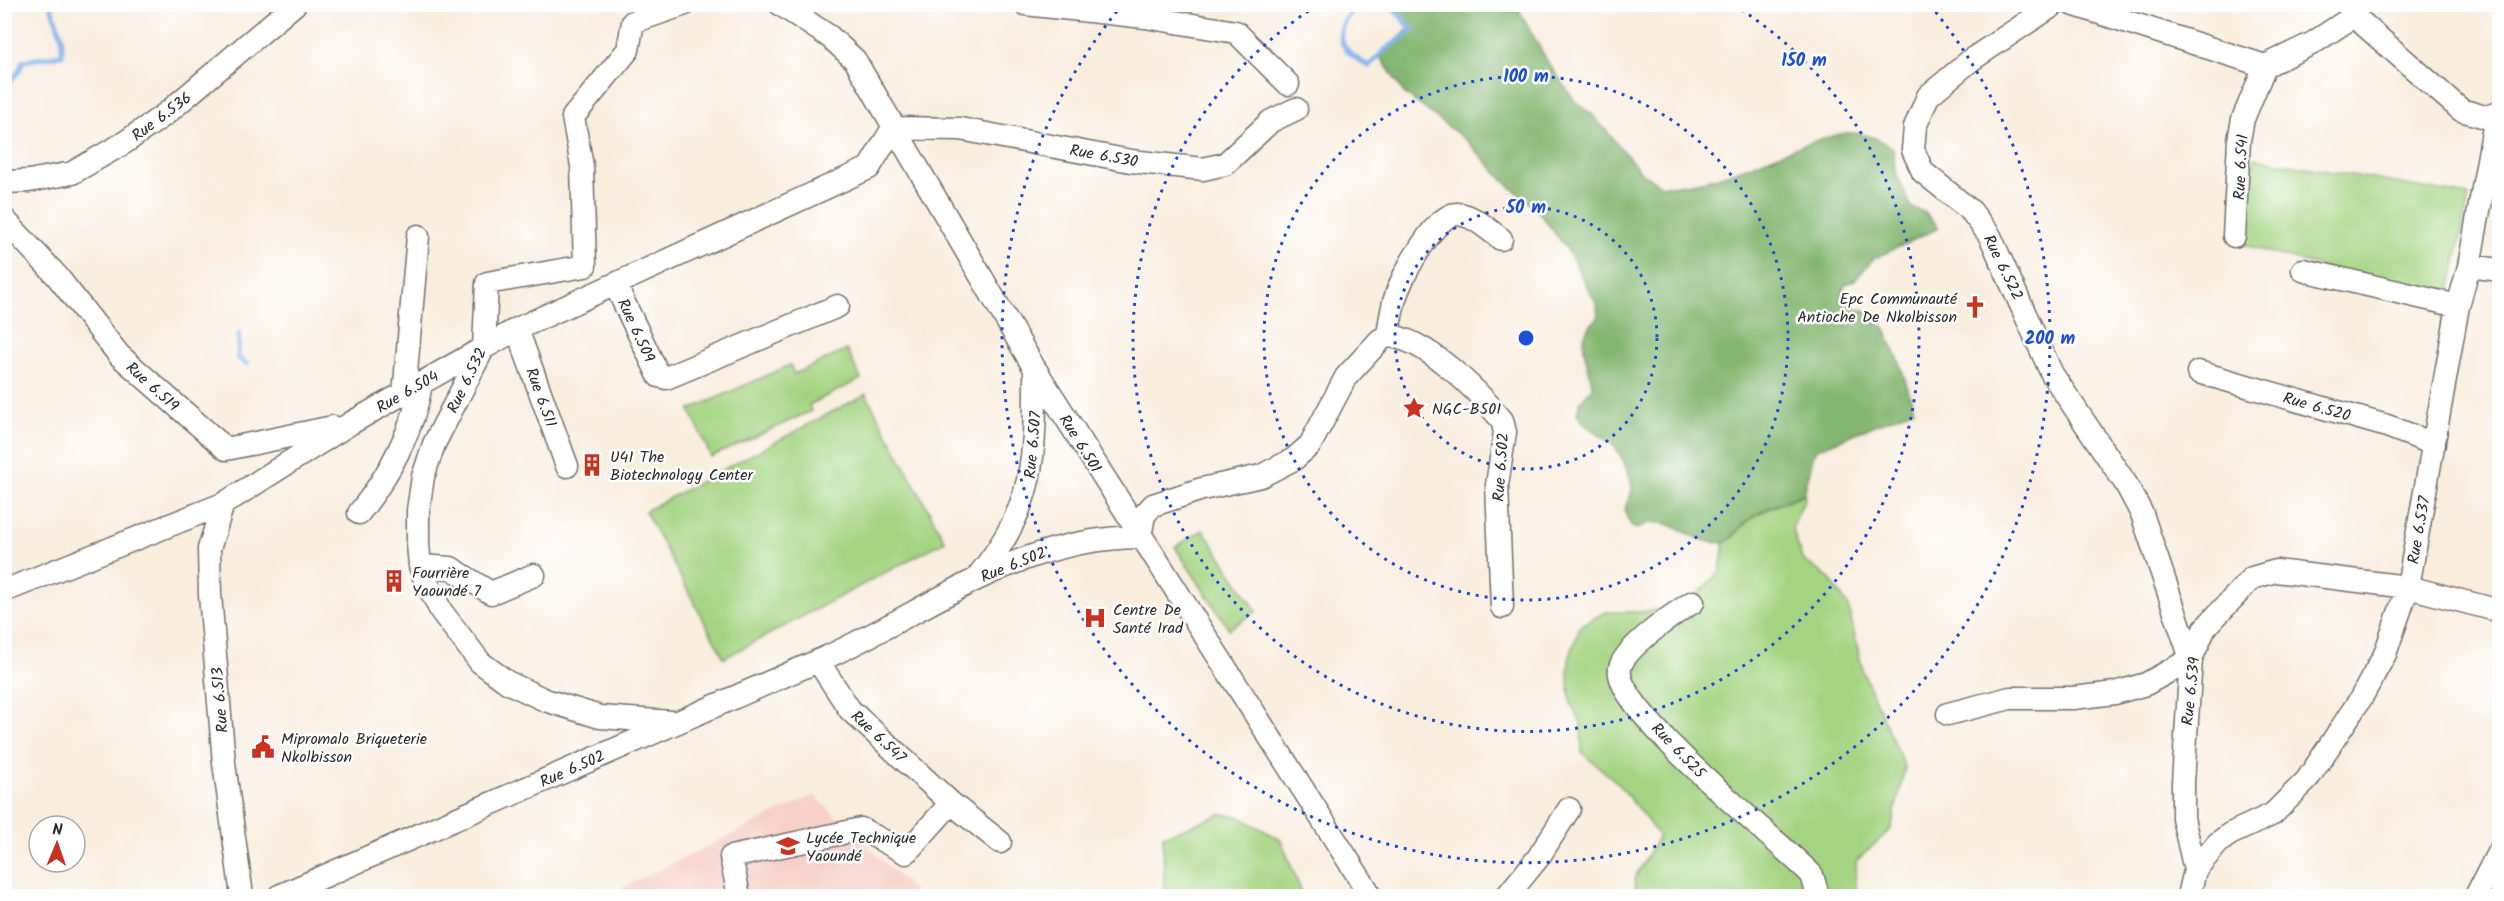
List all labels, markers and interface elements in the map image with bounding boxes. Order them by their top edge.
text: 150 m [1781,47,1827,76]
text: 100 m [1503,63,1549,92]
street label: Rue 6.536 [126,86,197,148]
street label: Rue 6.541 [2227,134,2256,201]
street label: Rue 6.530 [1068,138,1140,175]
text: 50 m [1505,194,1546,223]
street label: Rue 6.522 [1976,230,2029,305]
place label: Epc Communauté Antioche De Nkolbisson [1797,287,1958,330]
church icon: Epc Communauté Antioche De Nkolbisson [1962,294,1988,320]
street label: Rue 6.509 [610,295,661,367]
text: 200 m [2025,325,2076,354]
centre of rings [1516,328,1536,348]
street label: Rue 6.532 [441,344,494,418]
street label: Rue 6.519 [120,356,185,418]
street label: Rue 6.504 [372,364,444,420]
street label: Rue 6.511 [518,364,563,431]
street label: Rue 6.520 [2280,386,2353,429]
place icon: NGC-B501 [1401,395,1427,421]
place label: NGC-B501 [1432,397,1501,422]
street label: Rue 6.507 [1018,410,1049,480]
street label: Rue 6.501 [1052,410,1108,478]
street label: Rue 6.502 [1487,432,1516,503]
place label: U41 The Biotechnology Center [610,445,755,488]
building icon: U41 The Biotechnology Center [579,452,605,478]
street label: Rue 6.537 [2401,494,2438,566]
street label: Rue 6.502 [977,541,1050,590]
place label: Fourrière Yaoundé 7 [412,561,482,604]
building icon: Fourrière Yaoundé 7 [381,568,407,594]
place label: Centre De Santé Irad [1113,598,1184,641]
hospital icon: Centre De Santé Irad [1082,605,1108,631]
street label: Rue 6.539 [2175,655,2208,727]
street label: Rue 6.513 [205,666,236,734]
street label: Rue 6.547 [845,705,912,770]
street label: Rue 6.525 [1645,717,1712,786]
place label: Mipromalo Briqueterie Nkolbisson [281,727,427,770]
public building icon: Mipromalo Briqueterie Nkolbisson [250,734,276,760]
street label: Rue 6.502 [536,744,609,795]
north arrow [27,814,87,874]
text: N [52,818,63,843]
place label: Lycée Technique Yaoundé [806,826,916,869]
school or university icon: Lycée Technique Yaoundé [775,833,801,859]

